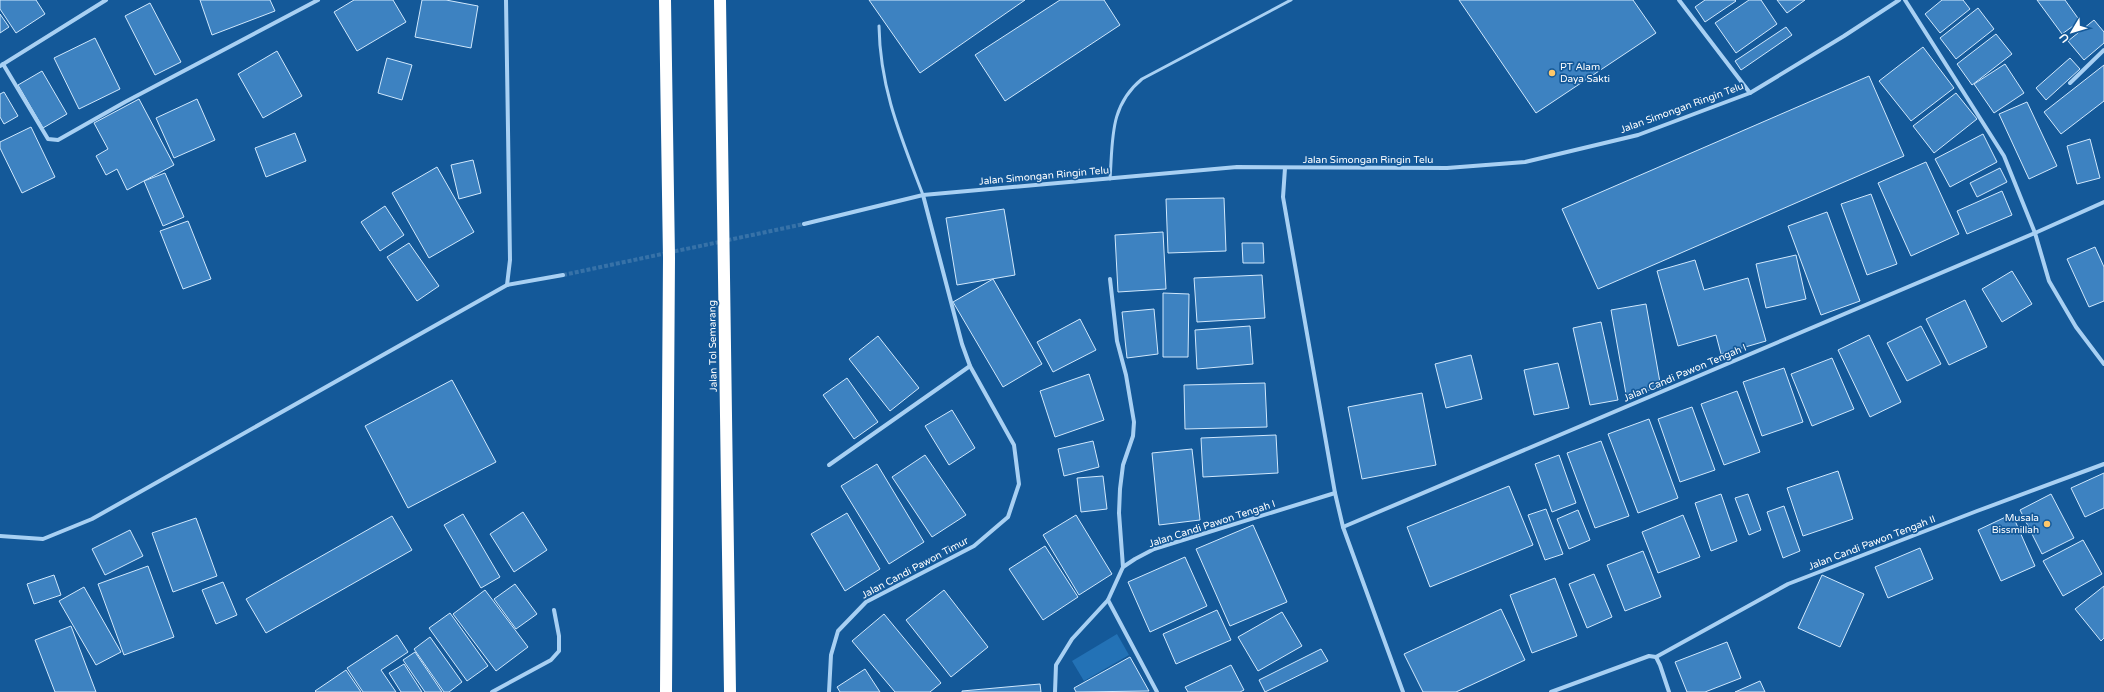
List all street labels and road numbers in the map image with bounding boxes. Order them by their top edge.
street label: Jalan Simongan Ringin Telu [1619,80,1745,136]
street label: Jalan Simongan Ringin Telu [1303,154,1433,166]
street label: Jalan Simongan Ringin Telu [978,164,1110,188]
street label: Jalan Tol Semarang [706,300,720,392]
street label: Jalan Candi Pawon Tengah I [1622,342,1748,404]
street label: Jalan Candi Pawon Tengah I [1147,498,1277,550]
street label: Jalan Candi Pawon Tengah II [1807,513,1937,573]
street label: Jalan Candi Pawon Timur [860,535,971,601]

